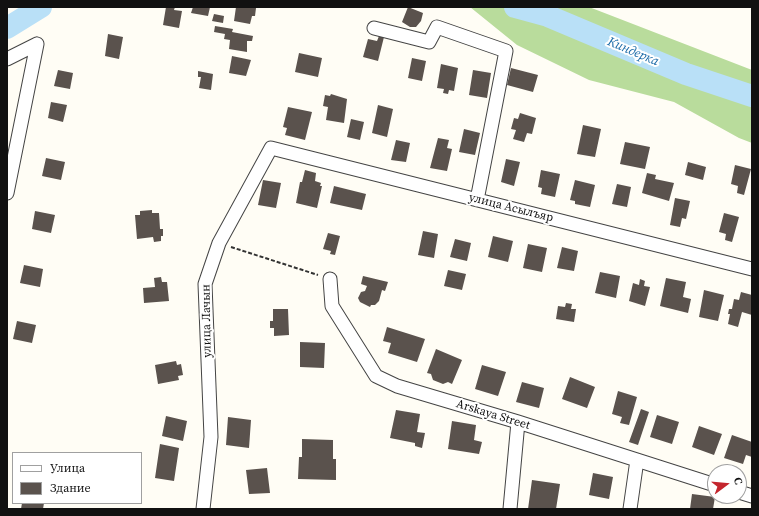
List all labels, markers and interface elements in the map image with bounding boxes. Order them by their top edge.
water label: Киндерка [605,34,661,70]
street label: улица Асылъяр [467,191,555,225]
street label: улица Лачын [199,284,215,358]
street label: Arskaya Street [454,397,532,433]
legend [12,452,142,504]
text: Улица [50,460,85,476]
north arrow [707,464,747,504]
text: С [730,475,746,486]
text: Здание [50,480,91,496]

